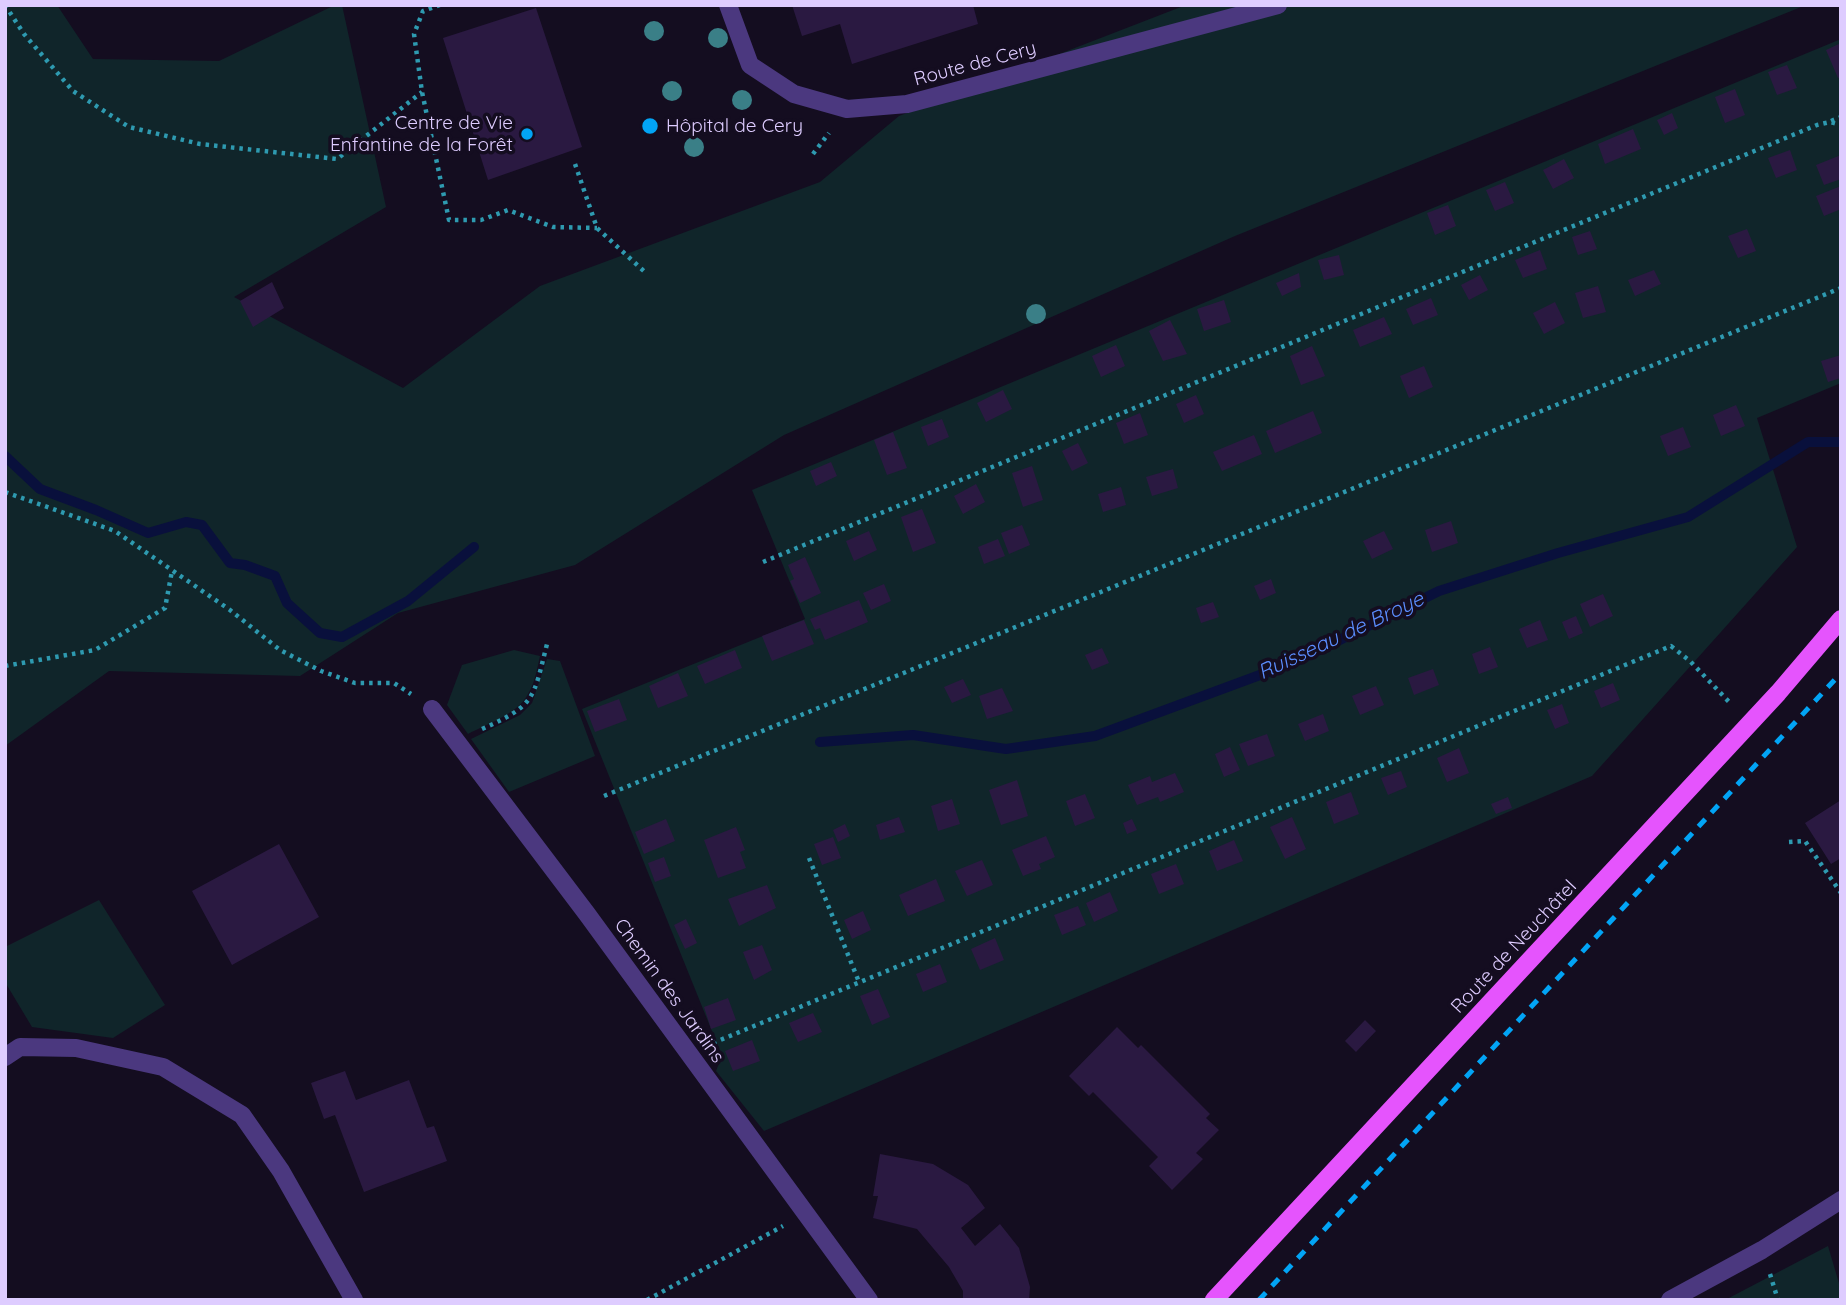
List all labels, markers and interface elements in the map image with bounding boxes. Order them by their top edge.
street label: Route de Cery [911,37,1039,91]
place label: Centre de Vie Enfantine de la Forêt [330,112,513,156]
place label: Hôpital de Cery [666,115,803,137]
marker: Hôpital de Cery [640,116,660,136]
marker: Centre de Vie Enfantine de la Forêt [519,126,535,142]
water label: Ruisseau de Broye [1254,587,1428,685]
street label: Route de Neuchâtel [1446,876,1582,1018]
street label: Chemin des Jardins [609,914,729,1068]

